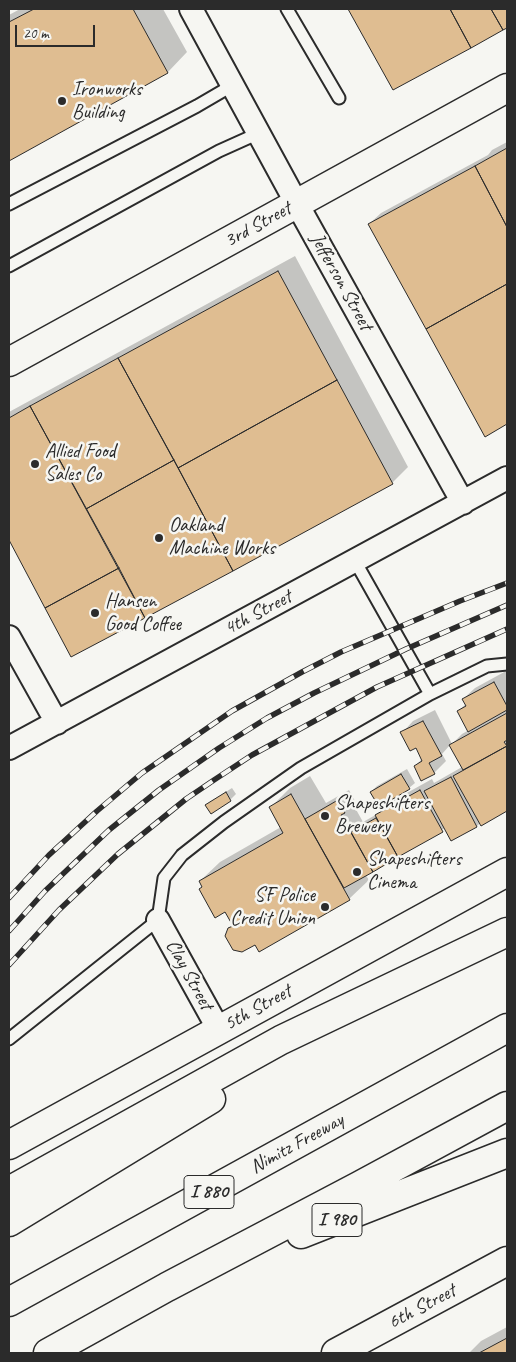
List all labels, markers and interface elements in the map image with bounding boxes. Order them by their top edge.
scale bar [18,15,98,47]
text: 20 m [23,24,49,43]
place label: Ironworks Building [72,78,142,125]
marker: Ironworks Building [56,95,68,107]
street label: 3rd Street [220,197,296,253]
street label: Jefferson Street [304,229,378,335]
place label: Allied Food Sales Co [45,440,115,487]
marker: Allied Food Sales Co [29,458,41,470]
place label: Oakland Machine Works [169,514,275,561]
marker: Oakland Machine Works [153,532,165,544]
street label: 4th Street [220,585,296,641]
place label: Hansen Good Coffee [105,590,181,637]
marker: Hansen Good Coffee [89,607,101,619]
place label: Shapeshifters Brewery [335,792,429,839]
marker: Shapeshifters Brewery [319,810,331,822]
place label: Shapeshifters Cinema [367,848,461,895]
marker: Shapeshifters Cinema [351,866,363,878]
place label: SF Police Credit Union [230,884,315,931]
marker: SF Police Credit Union [319,901,331,913]
street label: Clay Street [160,936,218,1014]
street label: 5th Street [220,980,296,1036]
street label: Nimitz Freeway [246,1108,348,1180]
road number: I 880 [184,1176,234,1208]
road number: I 980 [312,1204,362,1236]
street label: 6th Street [384,1279,460,1335]

